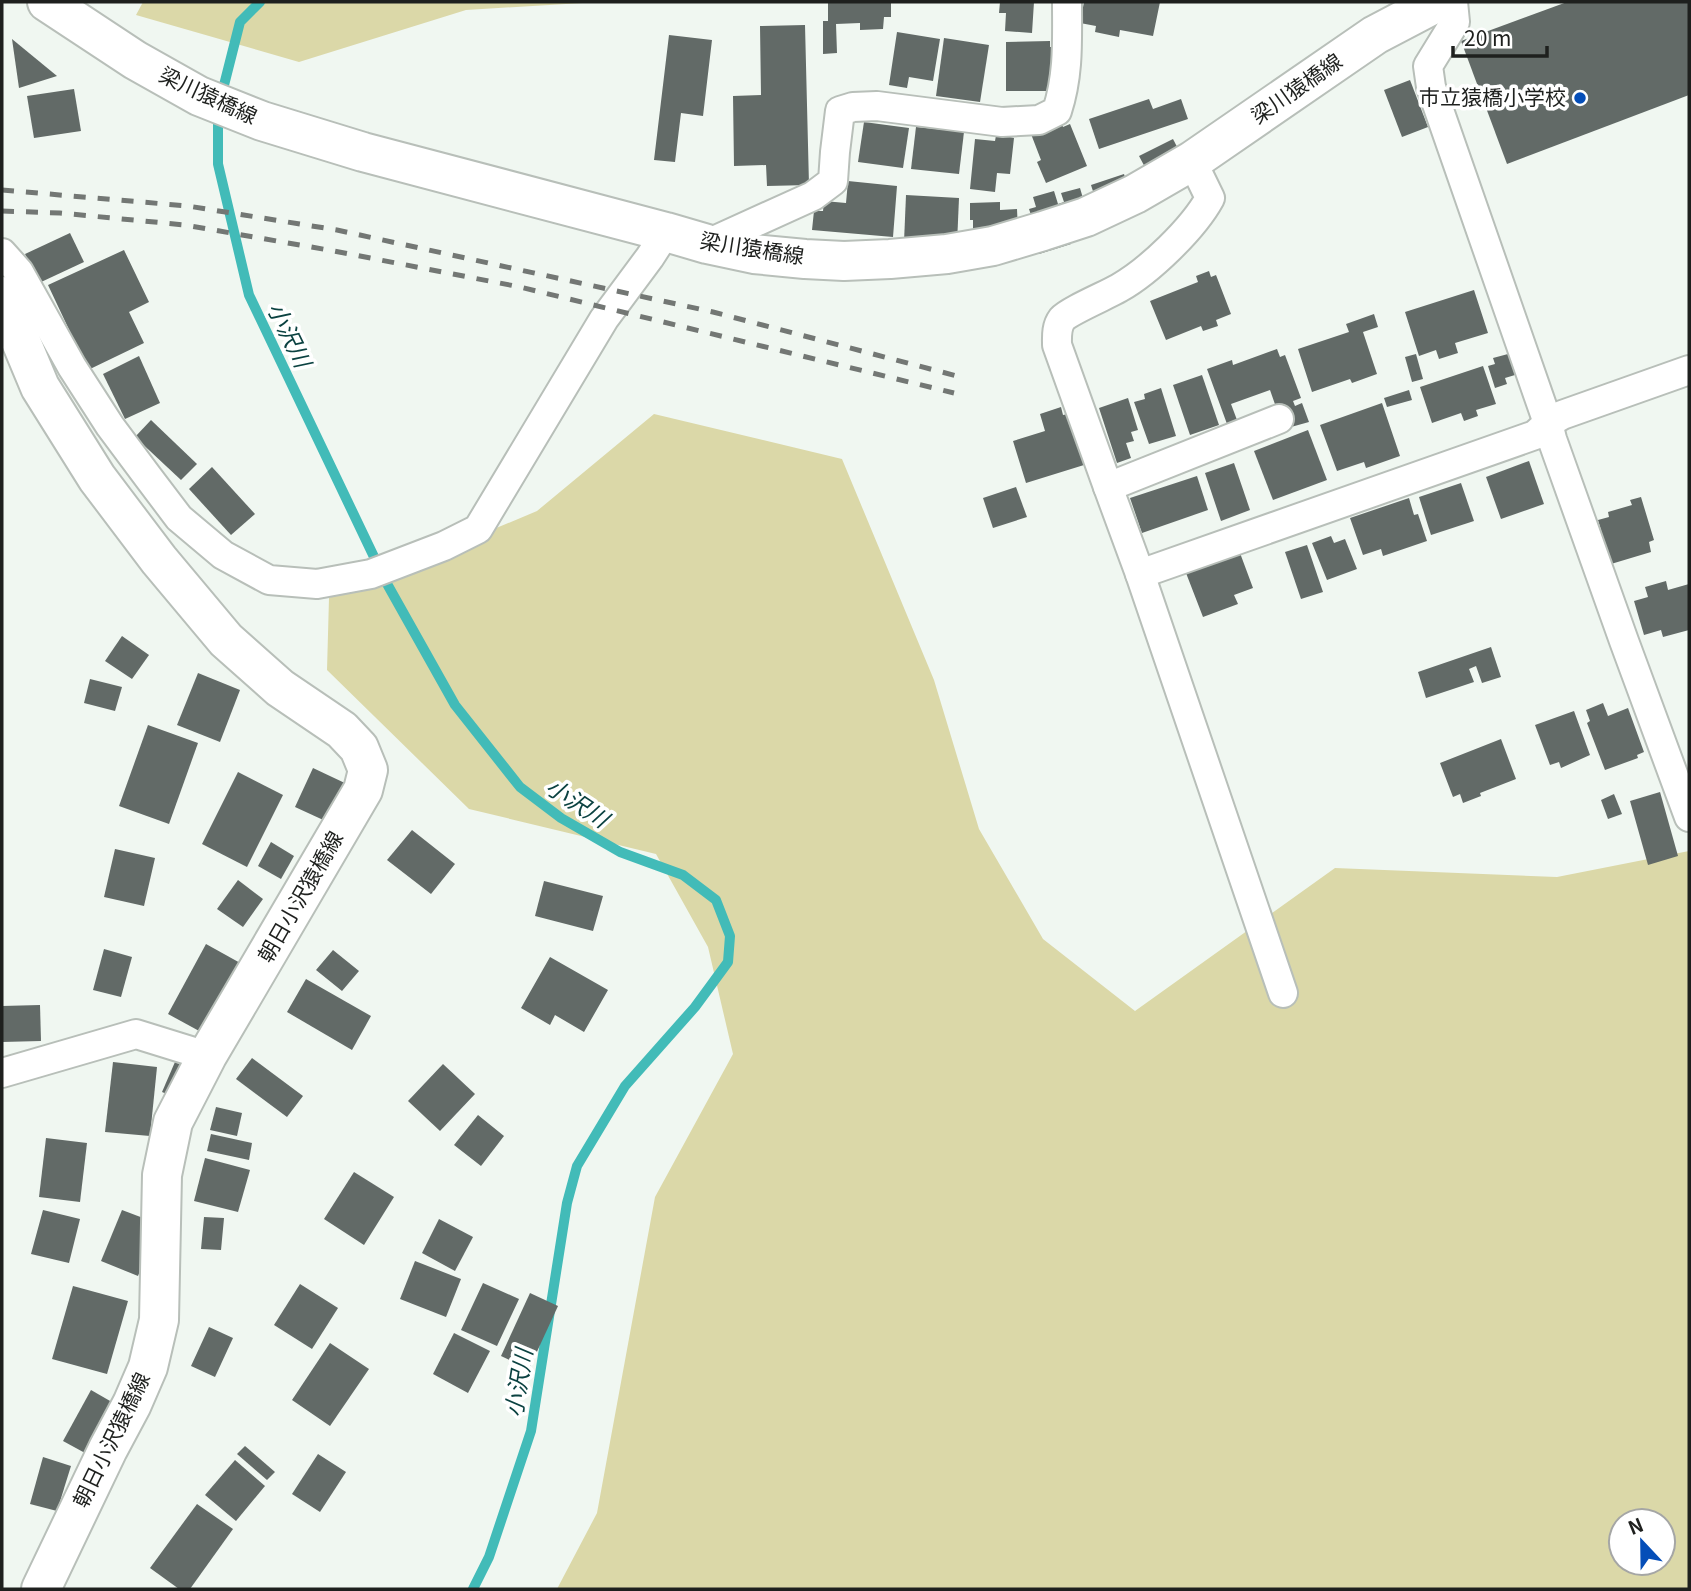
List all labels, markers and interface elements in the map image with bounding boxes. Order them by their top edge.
scale bar [1453,14,1548,58]
text: 20 m [1464,22,1511,52]
street label: 梁川猿橋線 [1244,45,1347,130]
street label: 梁川猿橋線 [155,58,263,130]
place label: 市立猿橋小学校 [1419,81,1566,111]
marker: 市立猿橋小学校 [1572,90,1588,106]
street label: 梁川猿橋線 [698,224,807,270]
water label: 小沢川 [260,296,323,375]
water label: 小沢川 [540,768,619,836]
street label: 朝日小沢猿橋線 [250,825,349,967]
water label: 小沢川 [495,1343,540,1419]
street label: 朝日小沢猿橋線 [65,1366,156,1512]
north arrow [1607,1507,1677,1577]
text: N [1623,1510,1647,1540]

